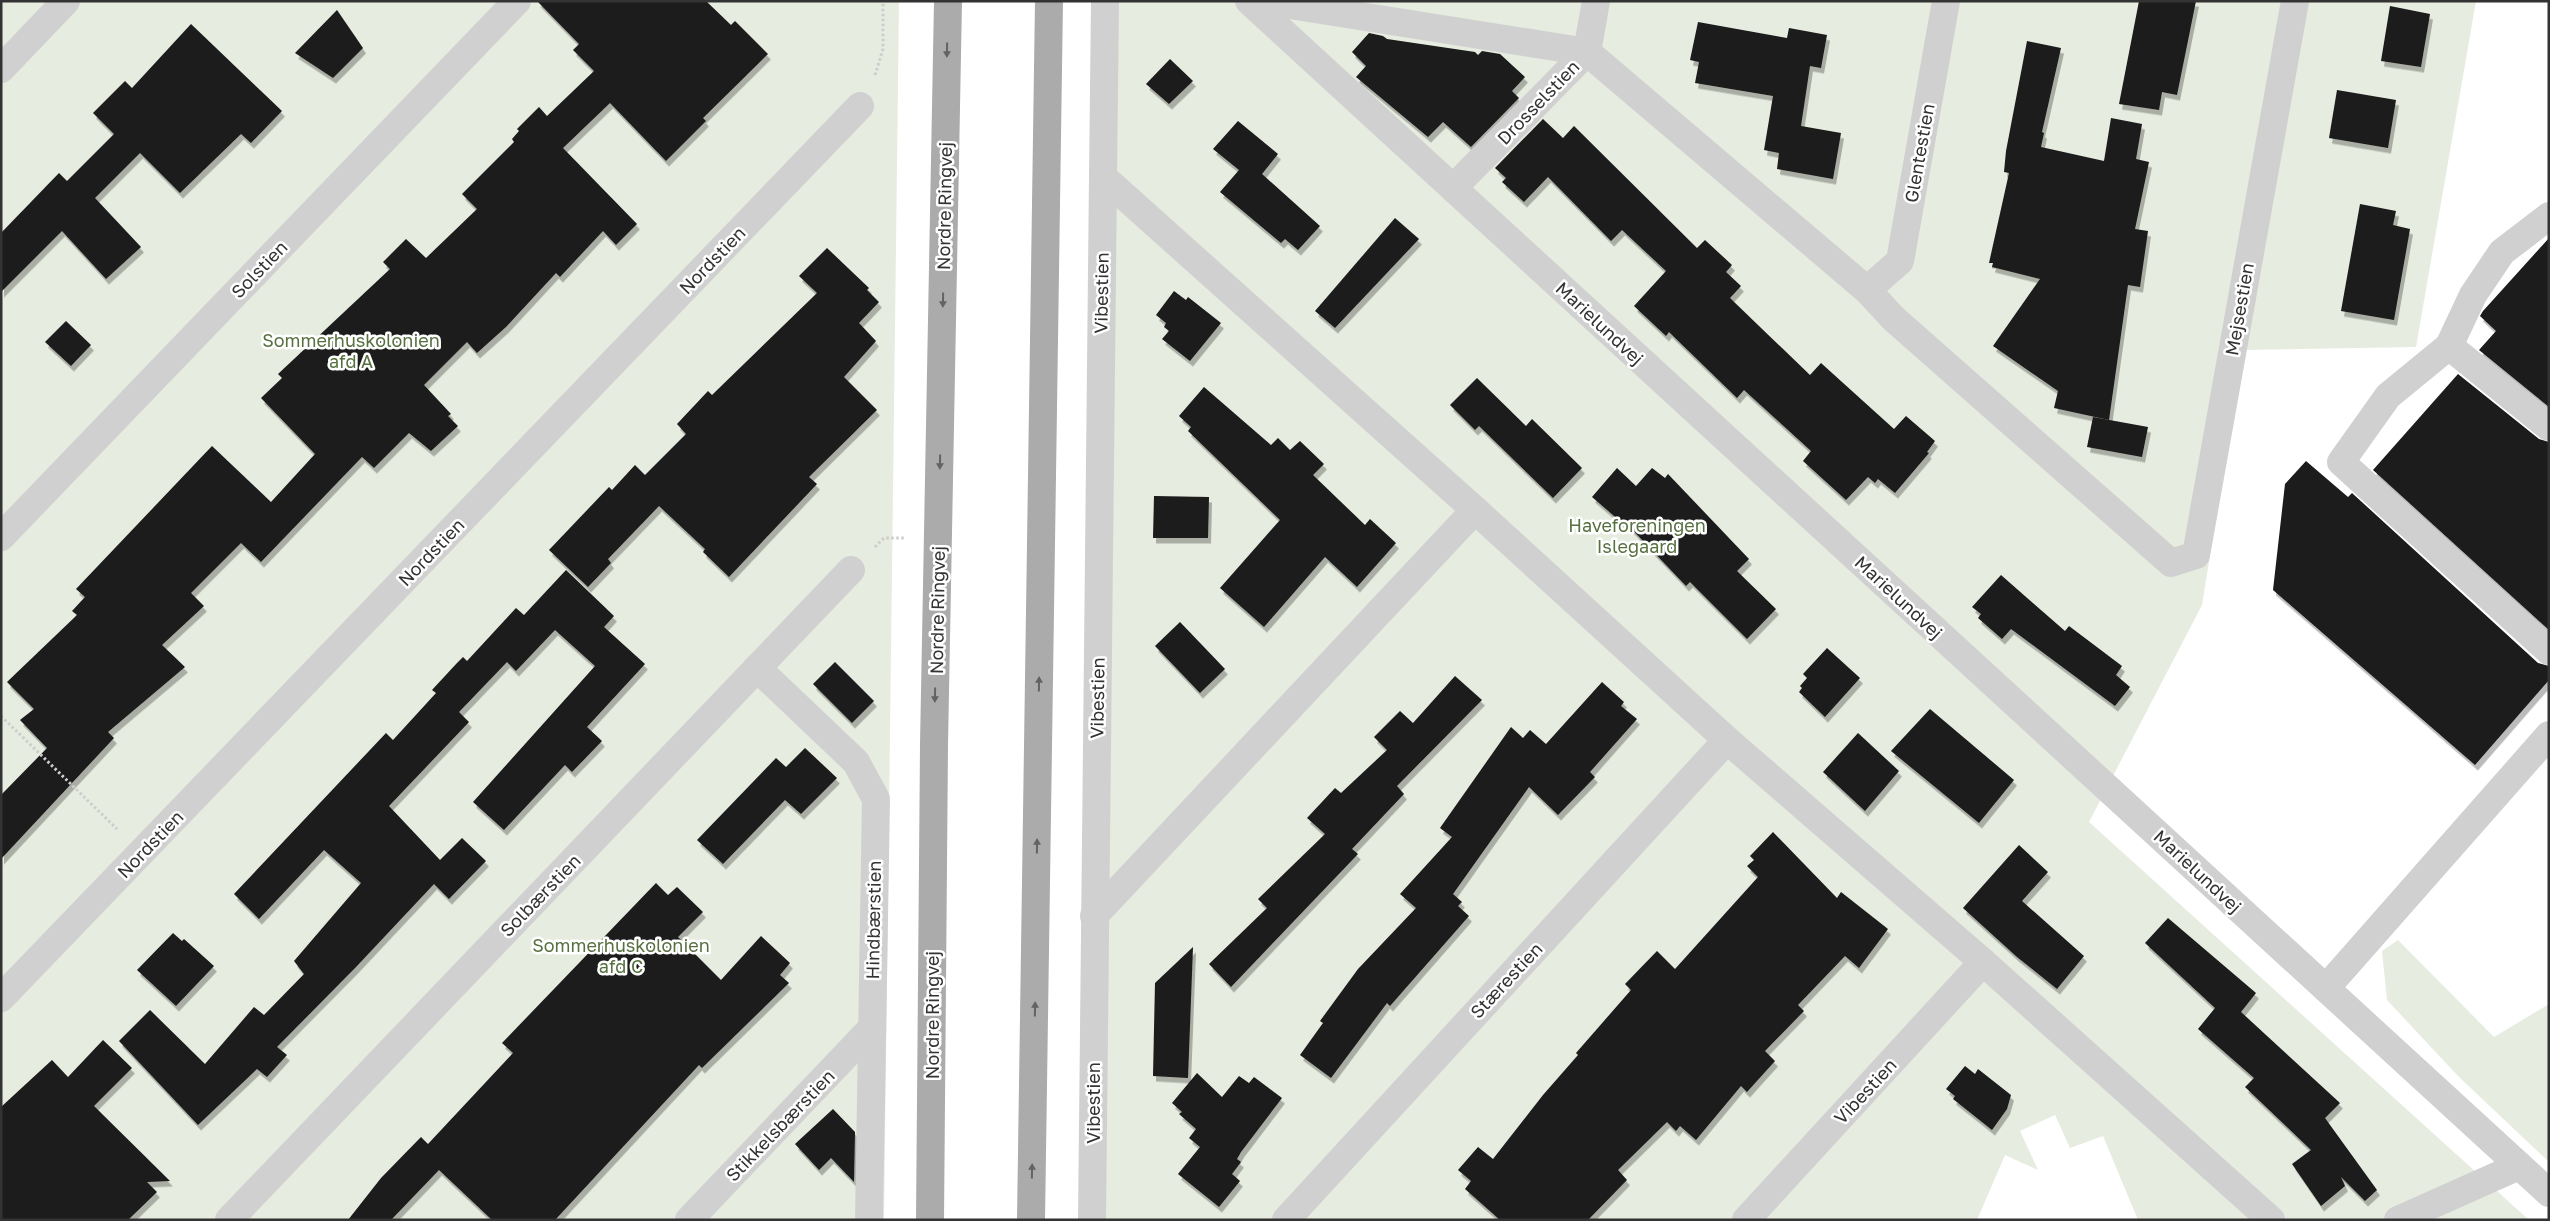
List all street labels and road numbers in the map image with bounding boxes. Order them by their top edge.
street label: Drosselstien [1492,55,1584,149]
street label: Glentestien [1899,102,1939,204]
street label: Nordre Ringvej [932,142,956,270]
street label: Nordstien [674,222,750,298]
street label: Solstien [226,236,292,302]
street label: Vibestien [1089,252,1113,334]
street label: Mejsestien [2220,261,2258,357]
street label: Marielundvej [1552,277,1648,369]
street label: Nordstien [393,514,469,590]
street label: Nordre Ringvej [925,546,949,674]
street label: Marielundvej [1851,551,1947,643]
street label: Vibestien [1085,657,1109,739]
street label: Nordstien [112,806,188,882]
street label: Marielundvej [2150,825,2246,917]
street label: Solbærstien [495,849,585,941]
street label: Hindbærstien [861,860,885,980]
street label: Stærestien [1465,938,1547,1022]
street label: Nordre Ringvej [921,951,943,1079]
street label: Vibestien [1829,1054,1901,1128]
street label: Vibestien [1082,1062,1104,1144]
street label: Stikkelsbærstien [721,1065,839,1185]

